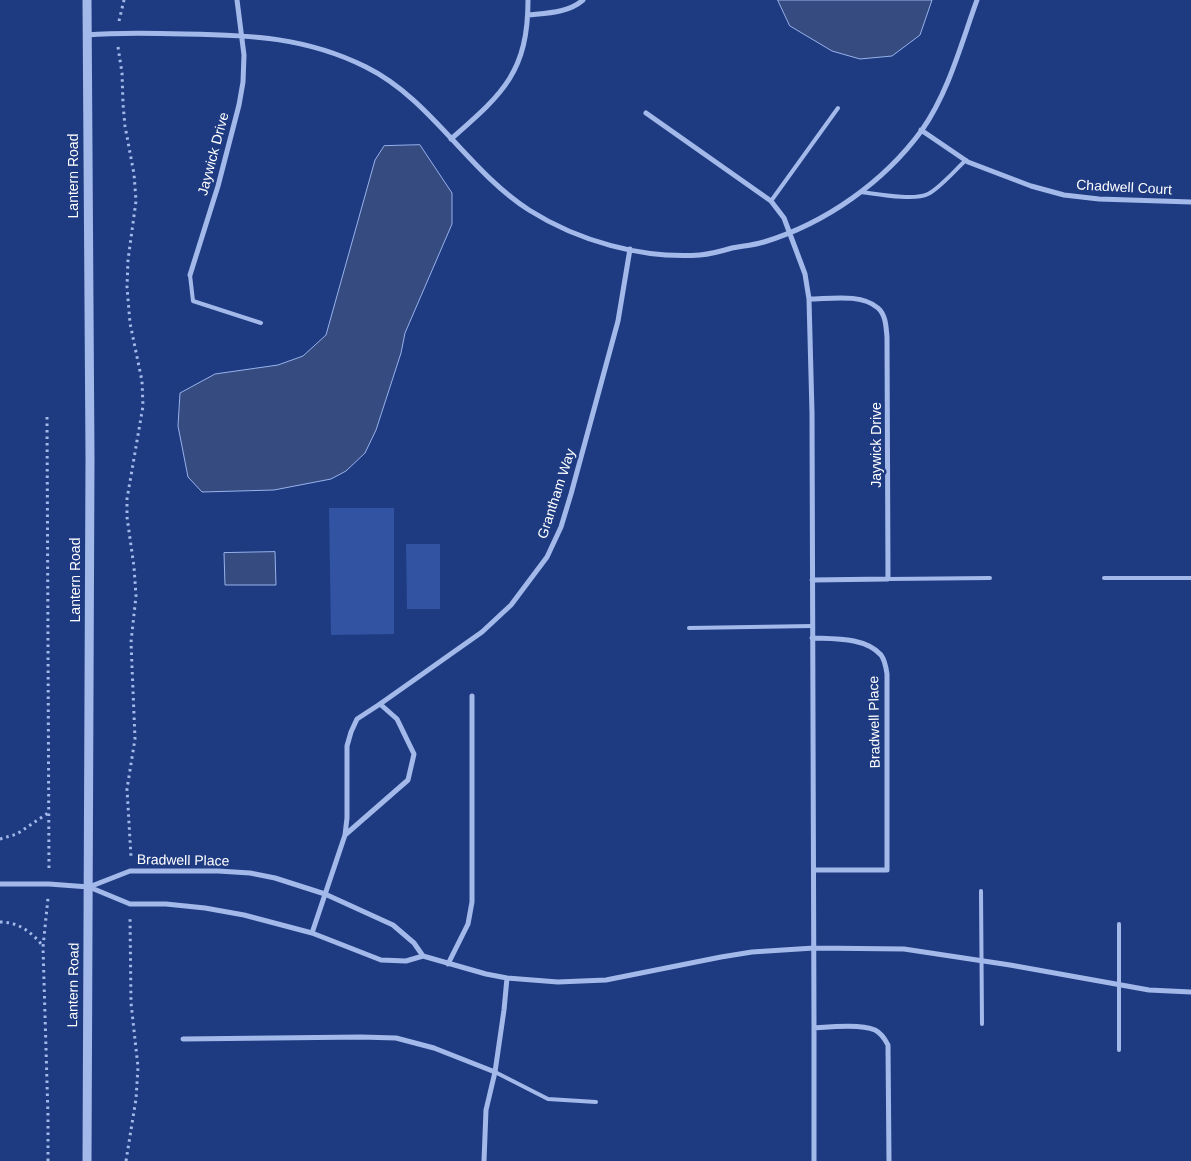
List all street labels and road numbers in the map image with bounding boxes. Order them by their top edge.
street label: Jaywick Drive [195,111,233,197]
street label: Lantern Road [66,134,82,218]
street label: Chadwell Court [1076,177,1172,199]
street label: Jaywick Drive [869,402,885,488]
street label: Grantham Way [535,447,579,541]
street label: Lantern Road [68,538,84,622]
street label: Bradwell Place [866,676,884,768]
street label: Bradwell Place [137,852,229,870]
street label: Lantern Road [65,942,83,1028]

